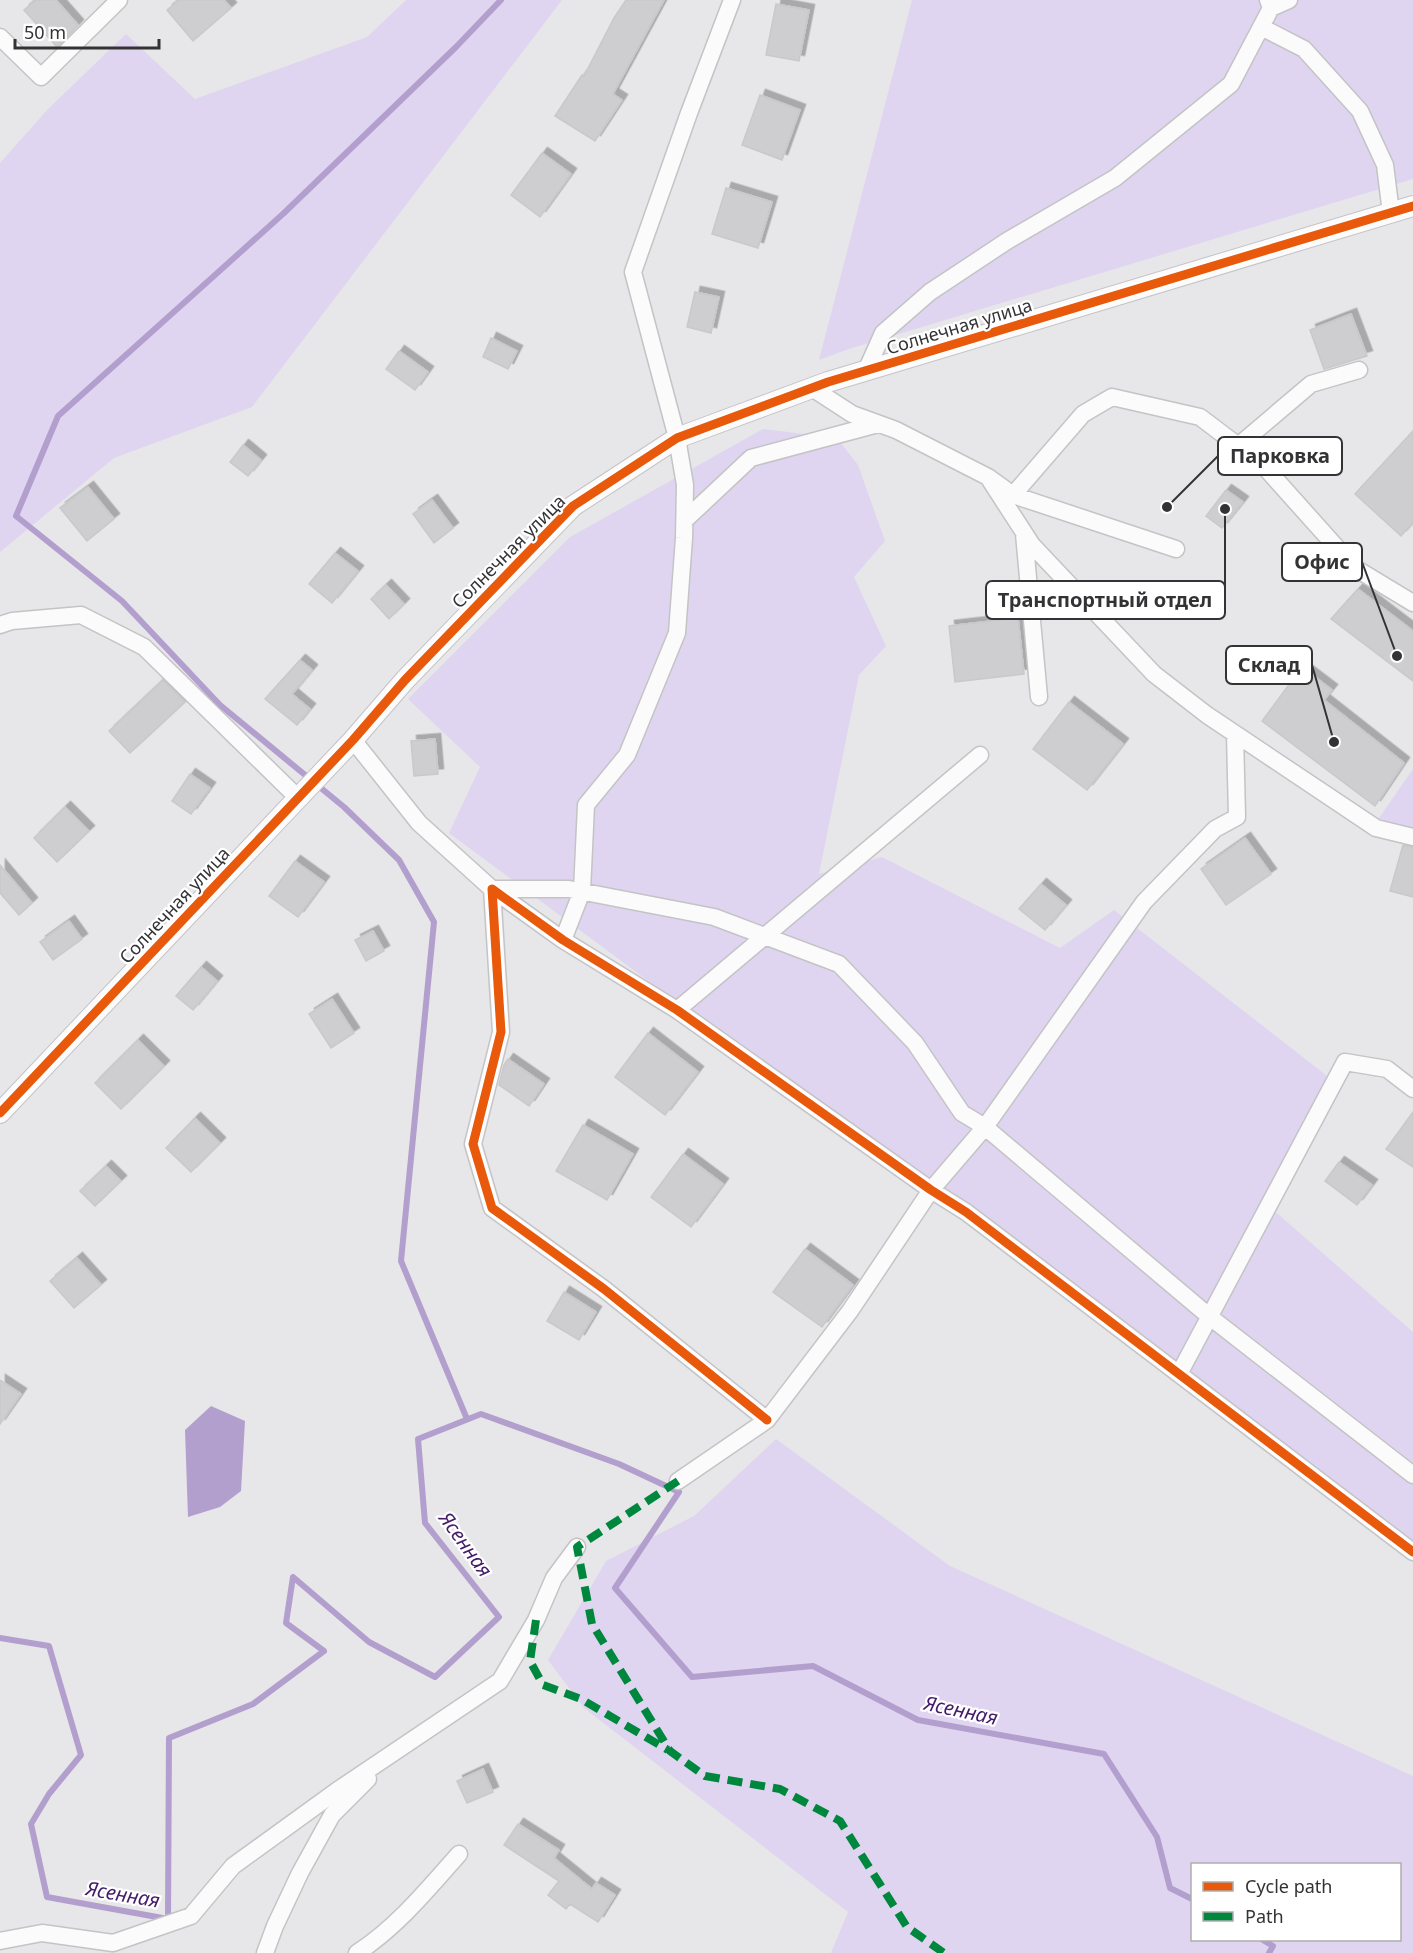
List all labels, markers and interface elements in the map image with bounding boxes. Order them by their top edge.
scale bar [15,12,159,50]
text: 50 m [24,20,66,44]
street label: Солнечная улица [883,292,1035,360]
callout: Парковка [1218,437,1342,475]
text: Парковка [1230,442,1330,469]
street label: Солнечная улица [446,489,570,613]
callout: Офис [1282,543,1362,581]
text: Офис [1294,548,1350,575]
callout: Транспортный отдел [986,581,1225,619]
text: Транспортный отдел [998,586,1212,613]
callout: Склад [1226,646,1312,684]
text: Склад [1238,651,1300,678]
street label: Солнечная улица [114,841,234,969]
water label: Ясенная [433,1505,499,1582]
water label: Ясенная [921,1689,1000,1731]
legend [1191,1863,1401,1941]
water label: Ясенная [83,1874,162,1914]
text: Cycle path [1245,1874,1332,1898]
text: Path [1245,1904,1284,1928]

